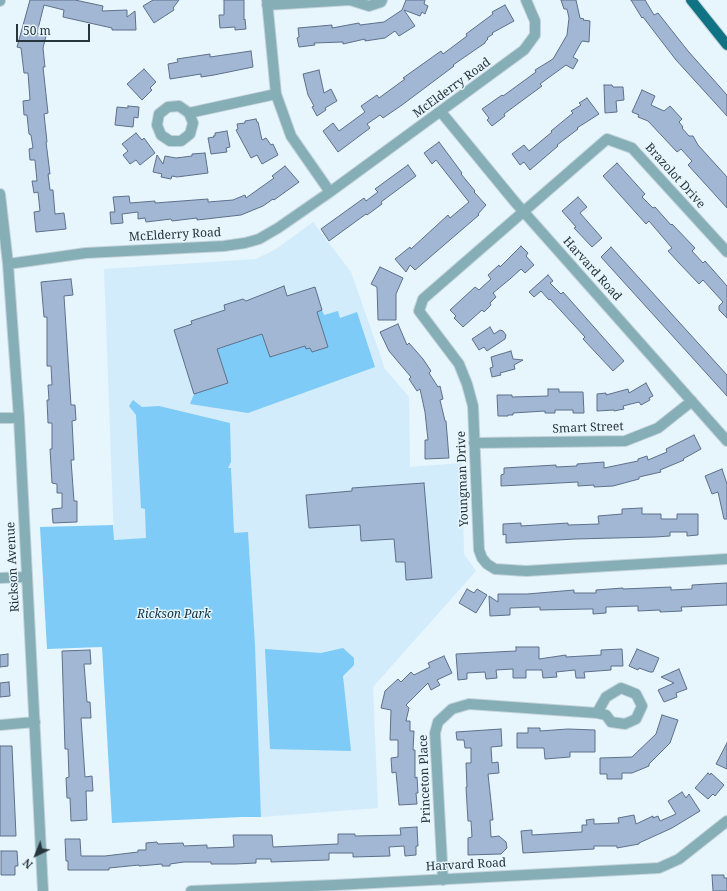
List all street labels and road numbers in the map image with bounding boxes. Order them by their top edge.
street label: McElderry Road [410,55,494,121]
street label: Brazolot Drive [642,140,708,212]
street label: McElderry Road [129,225,221,245]
street label: Harvard Road [560,234,624,304]
street label: Smart Street [552,420,624,436]
street label: Youngman Drive [454,431,472,527]
street label: Rickson Avenue [3,521,23,613]
street label: Princeton Place [416,734,434,824]
street label: Harvard Road [425,856,507,874]

